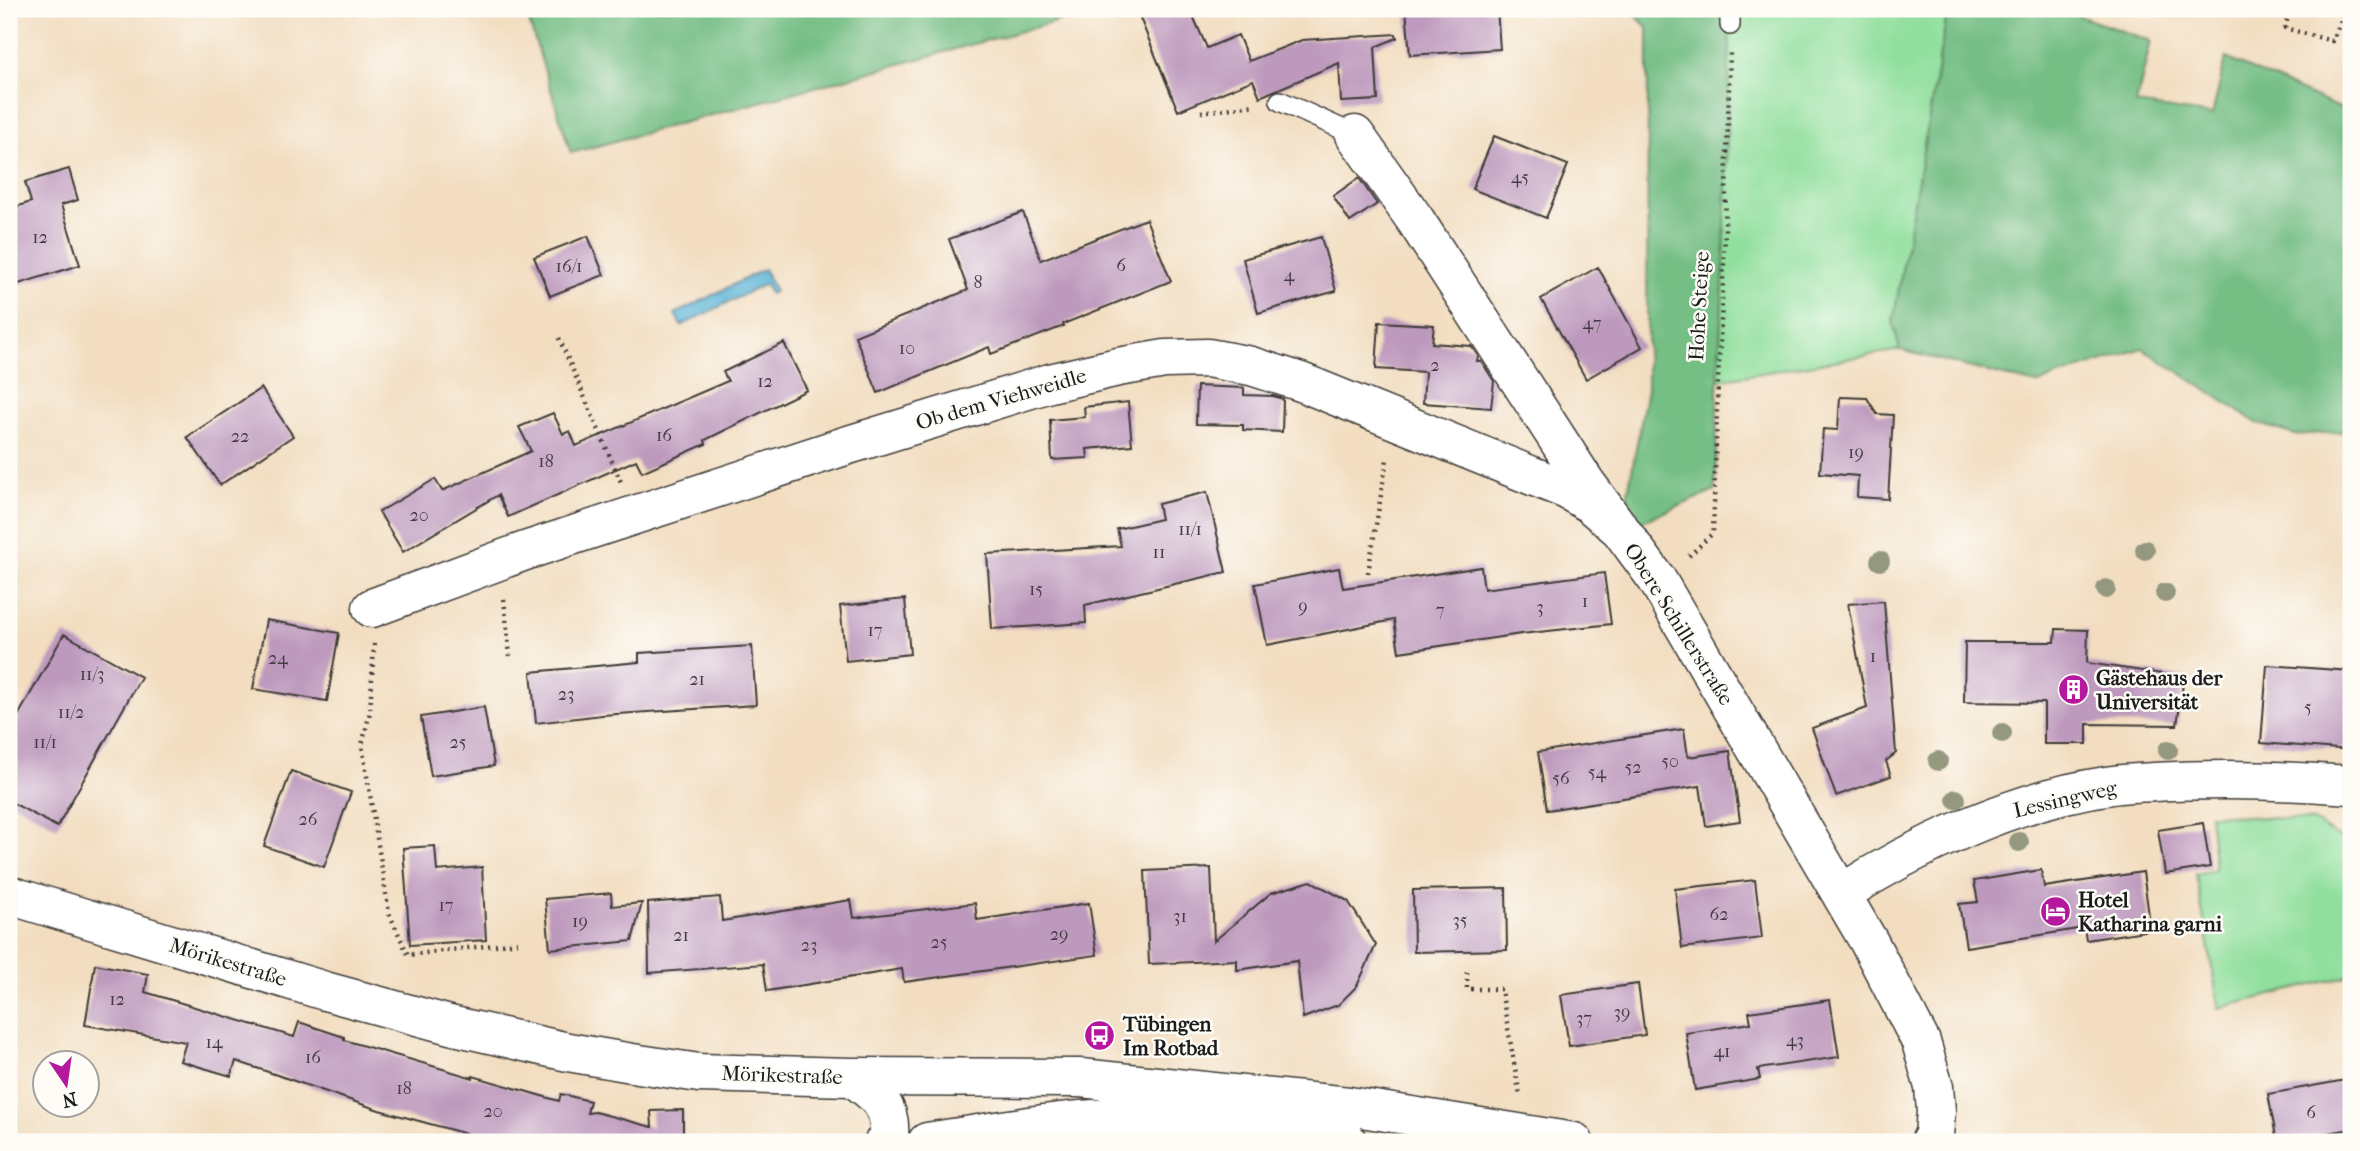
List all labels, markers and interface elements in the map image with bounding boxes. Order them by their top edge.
house number: 45 [1511,167,1529,188]
house number: 12 [32,227,48,248]
street label: Hohe Steige [1684,251,1714,361]
house number: 6 [1116,255,1126,276]
house number: 16/1 [556,256,582,277]
house number: 4 [1284,265,1295,286]
house number: 8 [973,272,983,293]
house number: 47 [1583,313,1602,334]
house number: 10 [899,338,915,359]
house number: 2 [1430,355,1440,376]
street label: Ob dem Viehweidle [913,363,1089,435]
house number: 12 [757,371,773,392]
house number: 16 [656,425,672,446]
house number: 22 [231,426,249,447]
house number: 19 [1848,442,1864,463]
house number: 18 [538,451,554,472]
house number: 20 [409,505,429,526]
house number: 11/1 [1178,519,1202,540]
street label: Obere Schillerstraße [1619,539,1739,709]
house number: 11 [1153,542,1165,563]
house number: 15 [1029,579,1043,600]
house number: 1 [1582,591,1588,612]
house number: 9 [1298,596,1308,617]
house number: 3 [1536,597,1544,618]
house number: 7 [1436,600,1445,621]
house number: 17 [867,620,883,641]
house number: 1 [1870,646,1876,667]
house number: 24 [268,648,288,669]
house number: 11/3 [80,664,104,685]
place label: Gästehaus der Universität [2095,666,2224,714]
house number: 21 [689,669,705,690]
building icon: Gästehaus der Universität [2056,673,2090,707]
house number: 23 [558,684,574,705]
house number: 5 [2304,697,2312,718]
house number: 11/2 [58,702,84,723]
house number: 11/1 [33,732,57,753]
house number: 25 [449,732,467,753]
house number: 50 [1661,751,1679,772]
house number: 52 [1624,757,1642,778]
house number: 54 [1588,762,1607,783]
house number: 56 [1552,768,1570,789]
street label: Lessingweg [2011,775,2120,823]
house number: 26 [298,809,318,830]
place label: Hotel Katharina garni [2078,888,2223,936]
house number: 17 [438,895,454,916]
hotel icon: Hotel Katharina garni [2038,895,2072,929]
house number: 62 [1709,904,1729,925]
house number: 31 [1173,906,1187,927]
house number: 35 [1452,910,1468,931]
house number: 19 [572,911,588,932]
house number: 29 [1050,924,1068,945]
house number: 21 [673,925,689,946]
house number: 25 [930,932,948,953]
street label: Mörikestraße [167,933,289,991]
house number: 23 [801,935,817,956]
house number: 12 [109,989,125,1010]
house number: 39 [1614,1002,1630,1023]
house number: 37 [1576,1008,1592,1029]
place label: Tübingen Im Rotbad [1122,1012,1219,1060]
bus stop icon: Tübingen Im Rotbad [1083,1019,1117,1053]
house number: 43 [1786,1030,1804,1051]
house number: 14 [205,1032,223,1053]
house number: 41 [1713,1041,1731,1062]
house number: 16 [305,1047,321,1068]
north arrow [32,1050,102,1120]
street label: Mörikestraße [721,1061,843,1089]
house number: 18 [396,1078,412,1099]
text: N [60,1087,79,1112]
house number: 20 [483,1101,503,1122]
house number: 6 [2306,1102,2316,1123]

